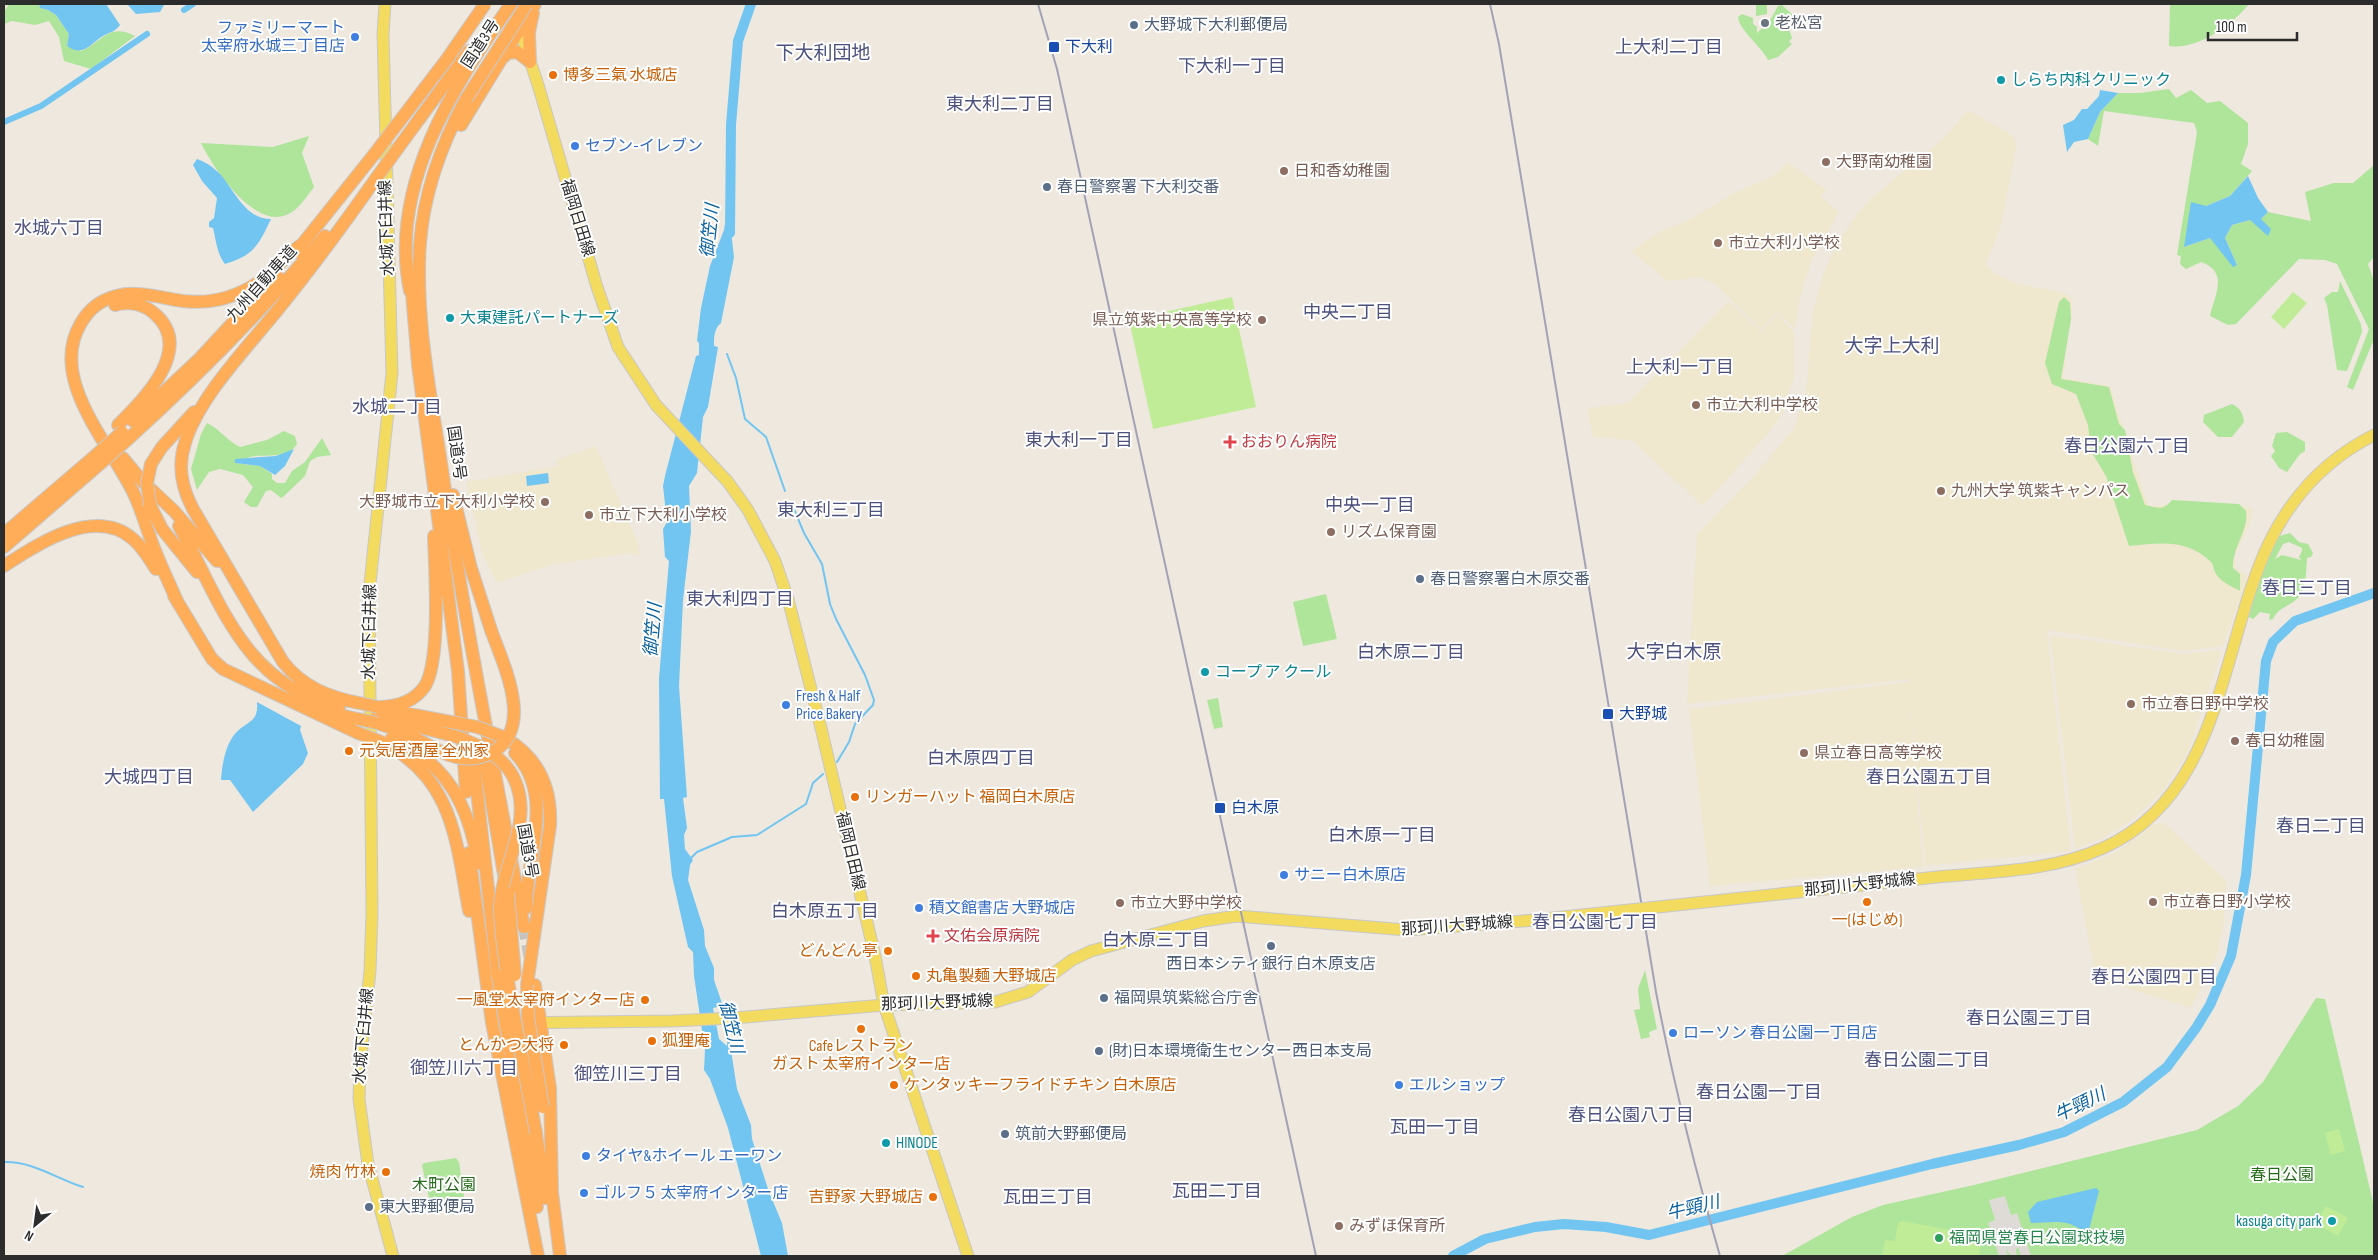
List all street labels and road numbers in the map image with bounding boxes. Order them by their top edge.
street label: 国道3号 [458,16,504,72]
street label: 福岡日田線 [556,177,598,259]
street label: 水城下臼井線 [376,180,398,276]
street label: 九州自動車道 [223,242,301,326]
street label: 国道3号 [443,425,469,481]
street label: 水城下臼井線 [360,584,380,680]
street label: 福岡日田線 [832,810,868,892]
street label: 国道3号 [513,822,541,880]
street label: 那珂川大野城線 [1803,870,1917,900]
street label: 那珂川大野城線 [1400,913,1514,939]
street label: 水城下臼井線 [350,987,378,1085]
street label: 那珂川大野城線 [881,992,993,1014]

